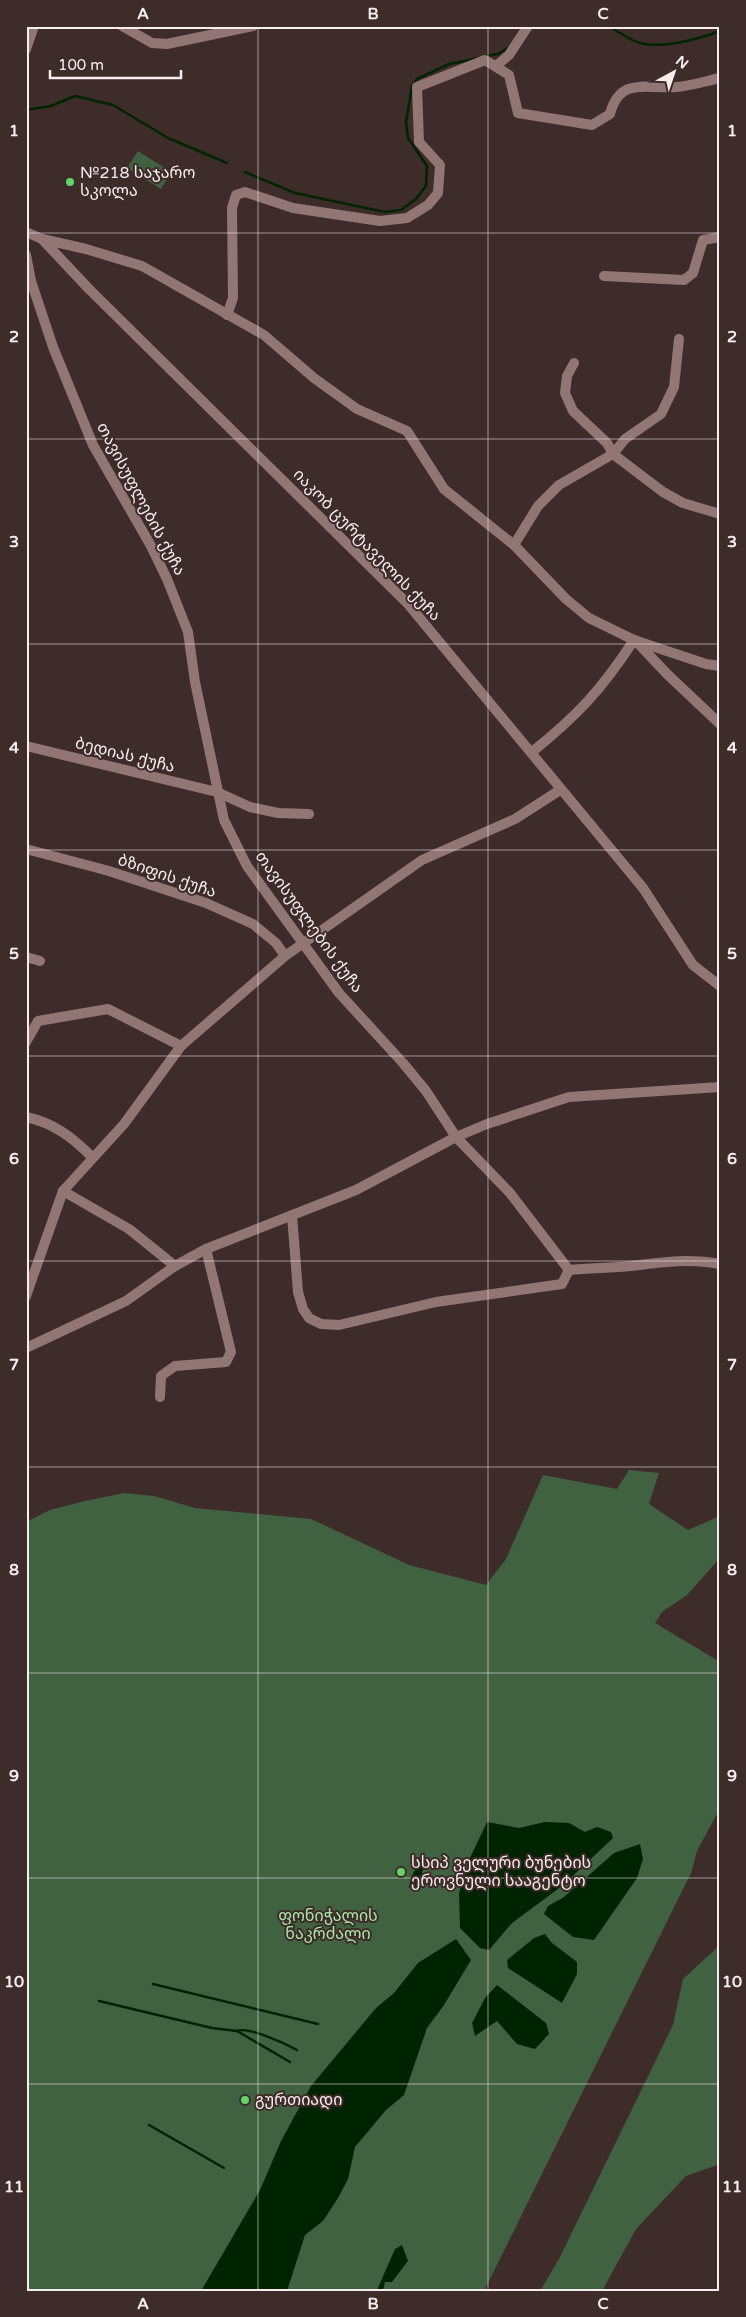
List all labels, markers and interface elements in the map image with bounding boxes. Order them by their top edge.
text: A [137,4,149,24]
text: B [367,4,379,24]
text: C [597,4,609,24]
scale bar [50,48,181,80]
north arrow [648,48,698,98]
text: N [672,52,692,73]
text: 100 m [58,56,104,74]
text: 1 [9,121,19,141]
text: 1 [727,121,737,141]
place label: №218 საჯარო სკოლა [80,163,195,201]
marker: №218 საჯარო სკოლა [64,176,76,188]
text: 2 [9,327,19,347]
text: 2 [727,327,737,347]
street label: თავისუფლების ქუჩა [92,419,190,579]
street label: იაკობ ცურტაველის ქუჩა [289,465,445,625]
text: 3 [9,532,19,552]
text: 3 [727,532,737,552]
street label: ბედიას ქუჩა [73,733,177,777]
text: 4 [9,738,19,758]
text: 4 [727,738,737,758]
street label: თავისუფლების ქუჩა [251,847,367,997]
street label: ბზიფის ქუჩა [115,850,219,902]
text: 5 [9,944,19,964]
text: 5 [727,944,737,964]
text: 6 [9,1149,19,1169]
text: 6 [727,1149,737,1169]
text: 7 [9,1355,19,1375]
text: 7 [727,1355,737,1375]
text: 8 [9,1560,19,1580]
text: 8 [727,1560,737,1580]
text: 9 [9,1766,19,1786]
text: 9 [727,1766,737,1786]
place label: სსიპ ველური ბუნების ეროვნული სააგენტო [411,1853,591,1891]
marker: სსიპ ველური ბუნების ეროვნული სააგენტო [395,1866,407,1878]
park label: ფონიჭალის ნაკრძალი [278,1906,378,1944]
text: 10 [4,1972,24,1992]
text: 10 [722,1972,742,1992]
place label: გურთიადი [255,2090,342,2110]
marker: გურთიადი [239,2094,251,2106]
text: 11 [4,2177,24,2197]
text: 11 [722,2177,742,2197]
text: A [137,2294,149,2314]
text: B [367,2294,379,2314]
text: C [597,2294,609,2314]

